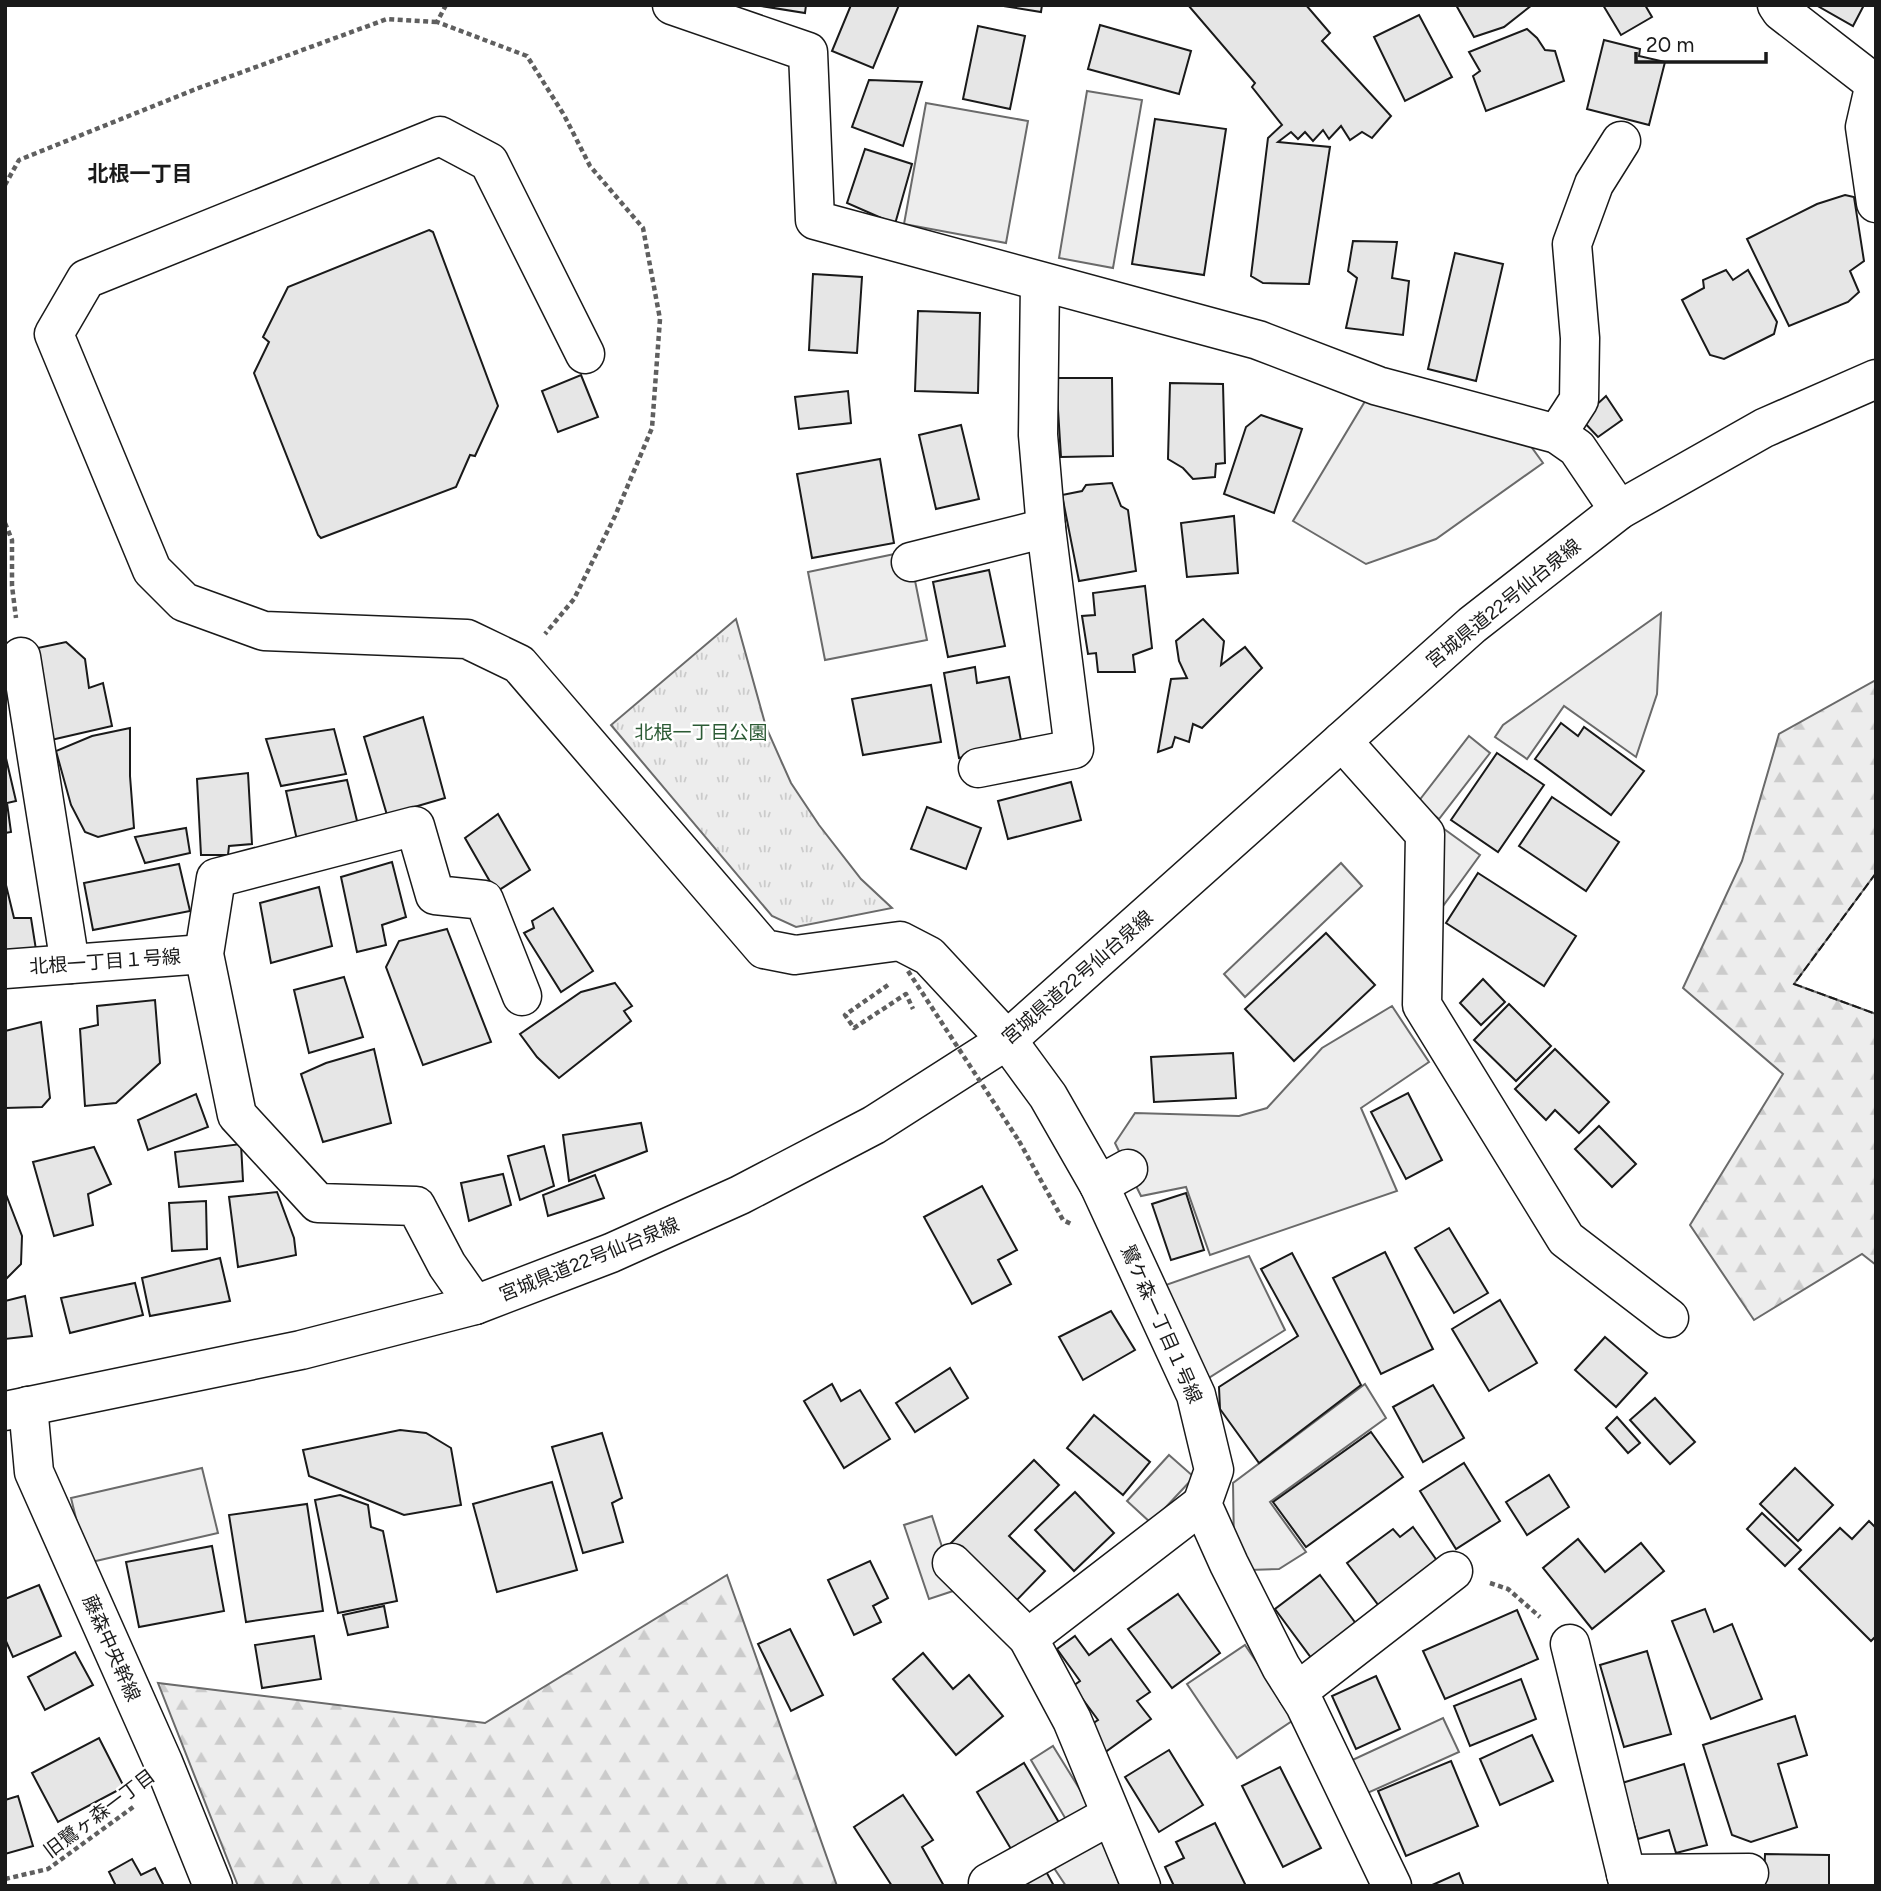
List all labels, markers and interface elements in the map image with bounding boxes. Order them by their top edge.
scale bar [1636,21,1766,65]
text: 20 m [1646,32,1694,57]
district label: 北根一丁目 [88,161,193,186]
street label: 宮城県道22号仙台泉線 [1421,534,1585,673]
park label: 北根一丁目公園 [634,721,768,744]
street label: 宮城県道22号仙台泉線 [997,906,1157,1049]
street label: 北根一丁目１号線 [28,945,182,978]
street label: 宮城県道22号仙台泉線 [496,1213,683,1306]
street label: 鷺ケ森一丁目１号線 [1116,1241,1207,1407]
street label: 藤森中央幹線 [78,1591,145,1705]
street label: 旧鷺ヶ森一丁目 [39,1764,159,1863]

